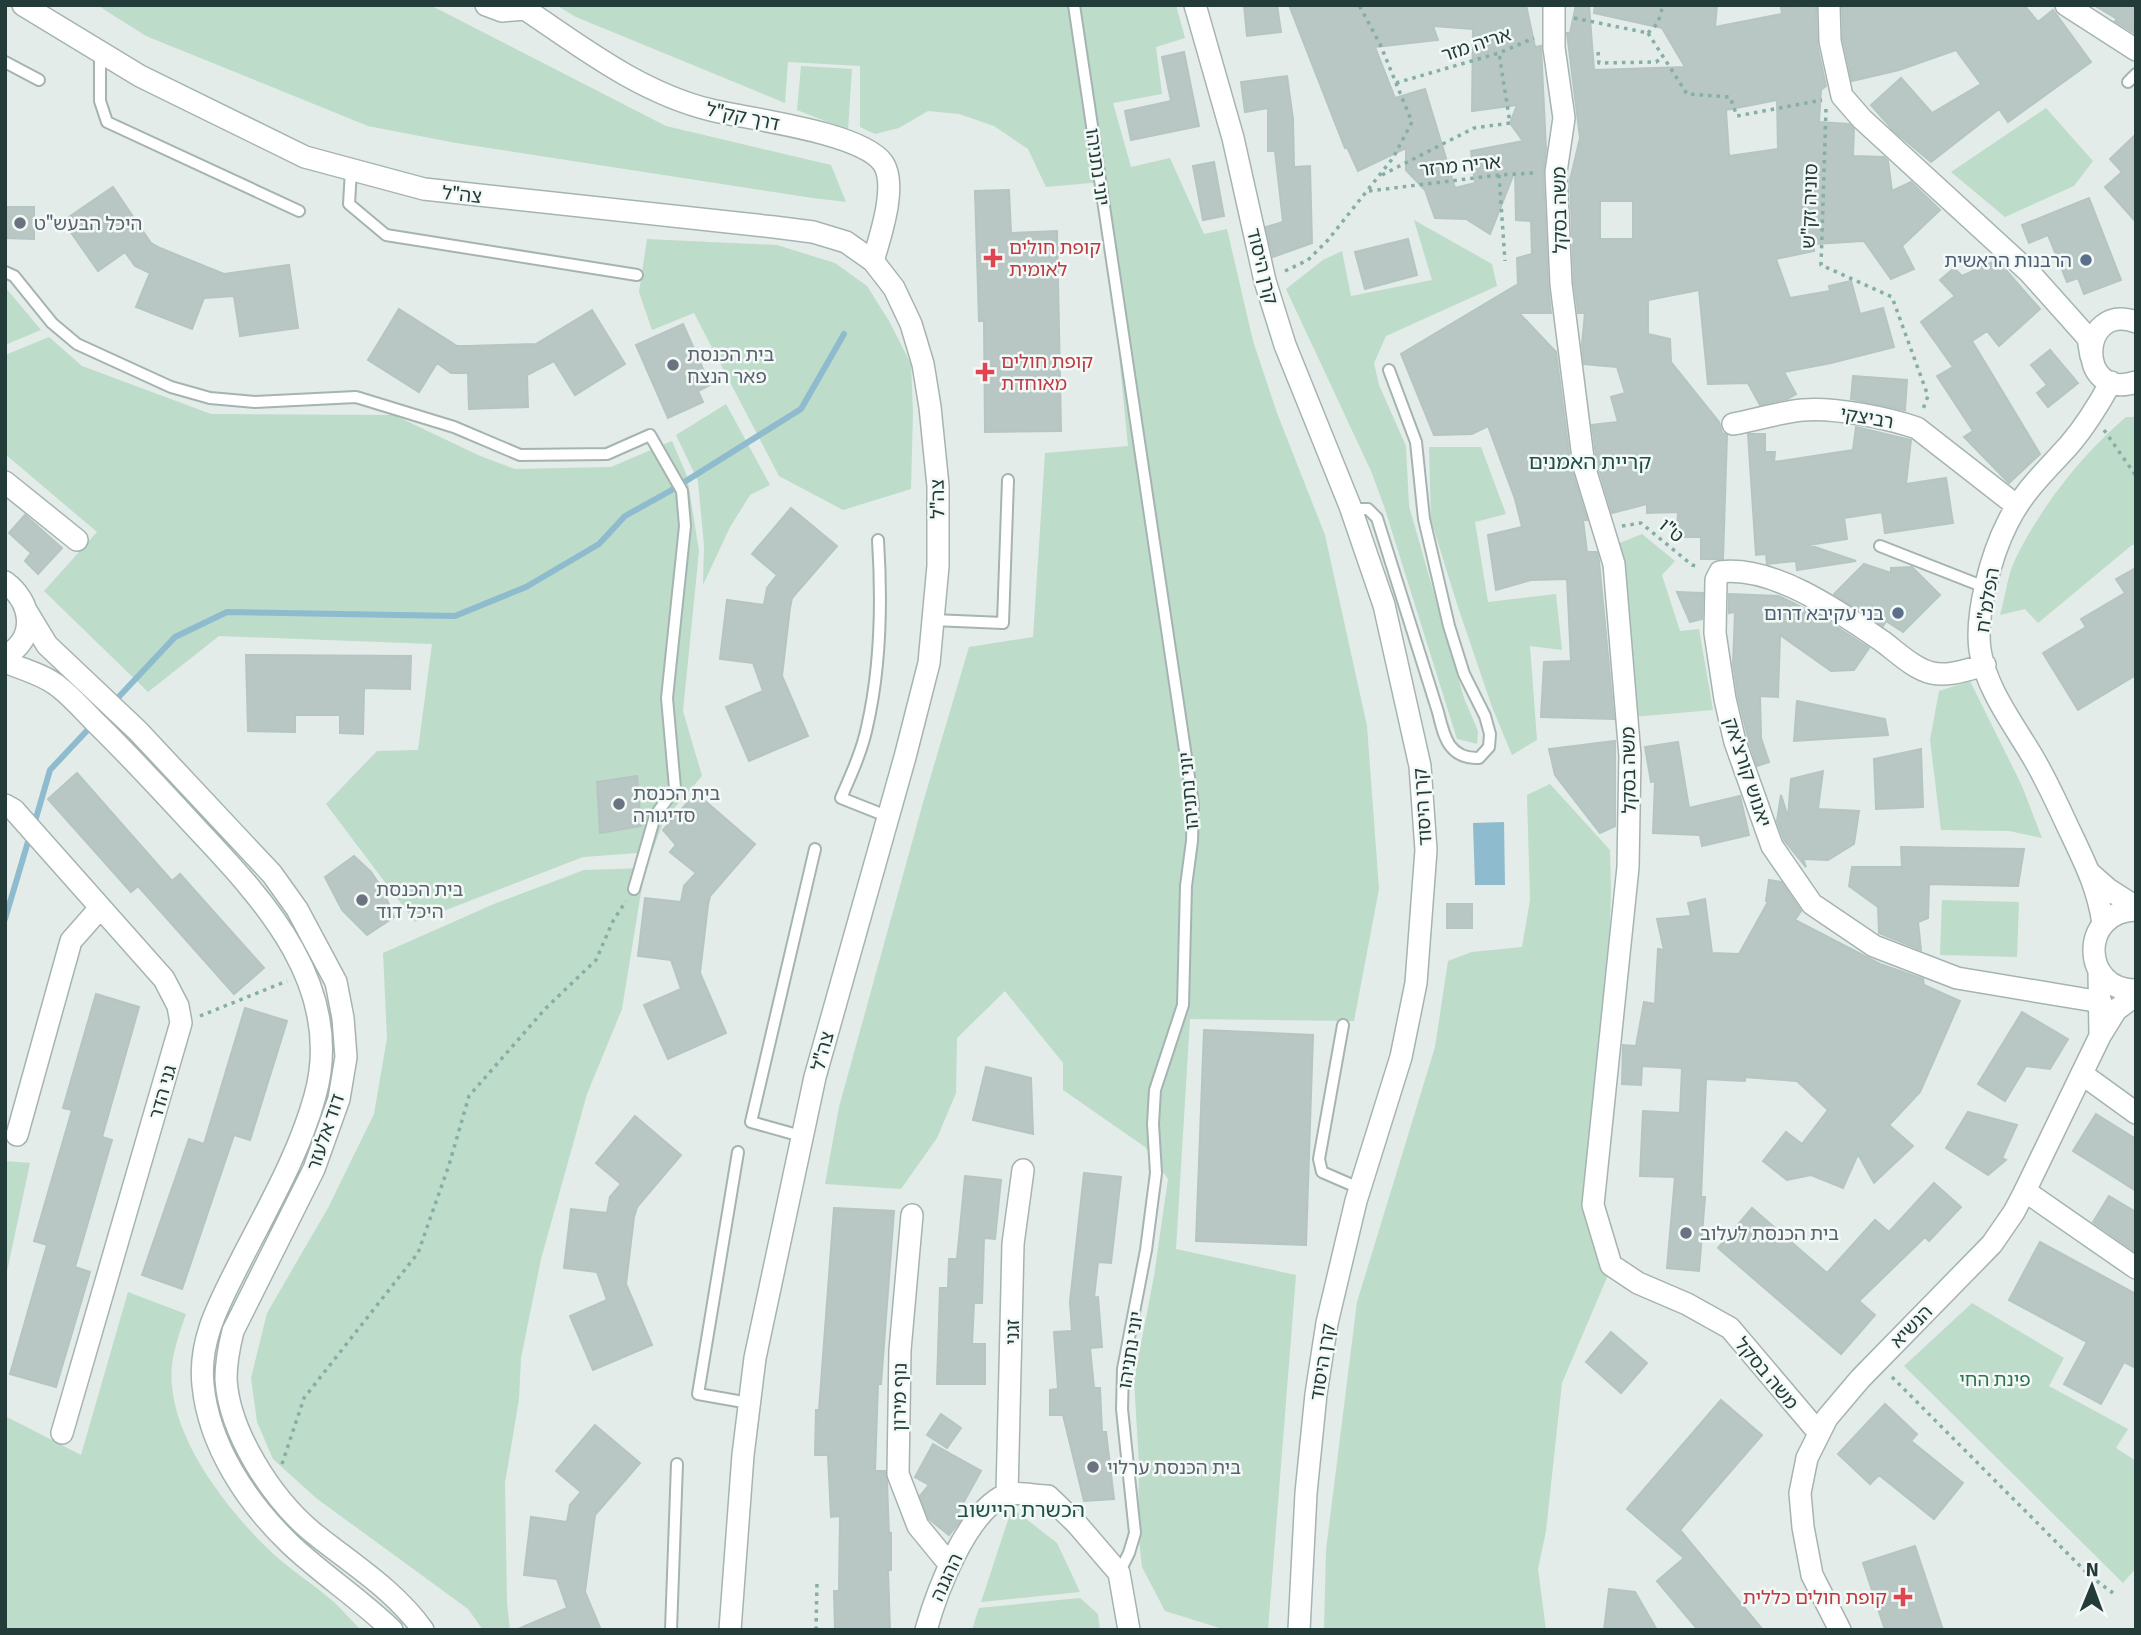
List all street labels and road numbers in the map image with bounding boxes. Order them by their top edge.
street label: אריה מזר [1438,22,1514,67]
street label: דרך קק"ל [704,97,782,136]
street label: יוני נתניהו [1080,127,1114,207]
street label: אריה מרזר [1418,150,1502,182]
street label: סוניה זק"ש [1797,163,1823,249]
street label: משה בסקל [1547,166,1573,254]
street label: צה"ל [441,181,483,209]
street label: קרן היסוד [1241,226,1283,307]
street label: רביצקי [1838,402,1895,434]
street label: צה"ל [926,479,950,519]
street label: ט"ו [1654,514,1689,548]
street label: הפלמ"ח [1971,566,2005,634]
street label: יאנוש קורצ'אק [1718,714,1776,830]
street label: משה בסקל [1616,726,1642,814]
street label: יוני נתניהו [1174,751,1204,831]
street label: קרן היסוד [1408,767,1438,847]
street label: צה"ל [806,1029,840,1074]
street label: גני הדר [144,1062,182,1122]
street label: דוד אלעזר [302,1091,350,1174]
street label: הנשיא [1886,1300,1938,1353]
street label: יוני נתניהו [1113,1310,1149,1391]
street label: זגני [1001,1319,1025,1345]
street label: קרן היסוד [1305,1322,1341,1403]
street label: משה בסקל [1729,1333,1803,1415]
street label: נוף מירון [887,1363,913,1432]
street label: ההגנה [925,1550,968,1605]

